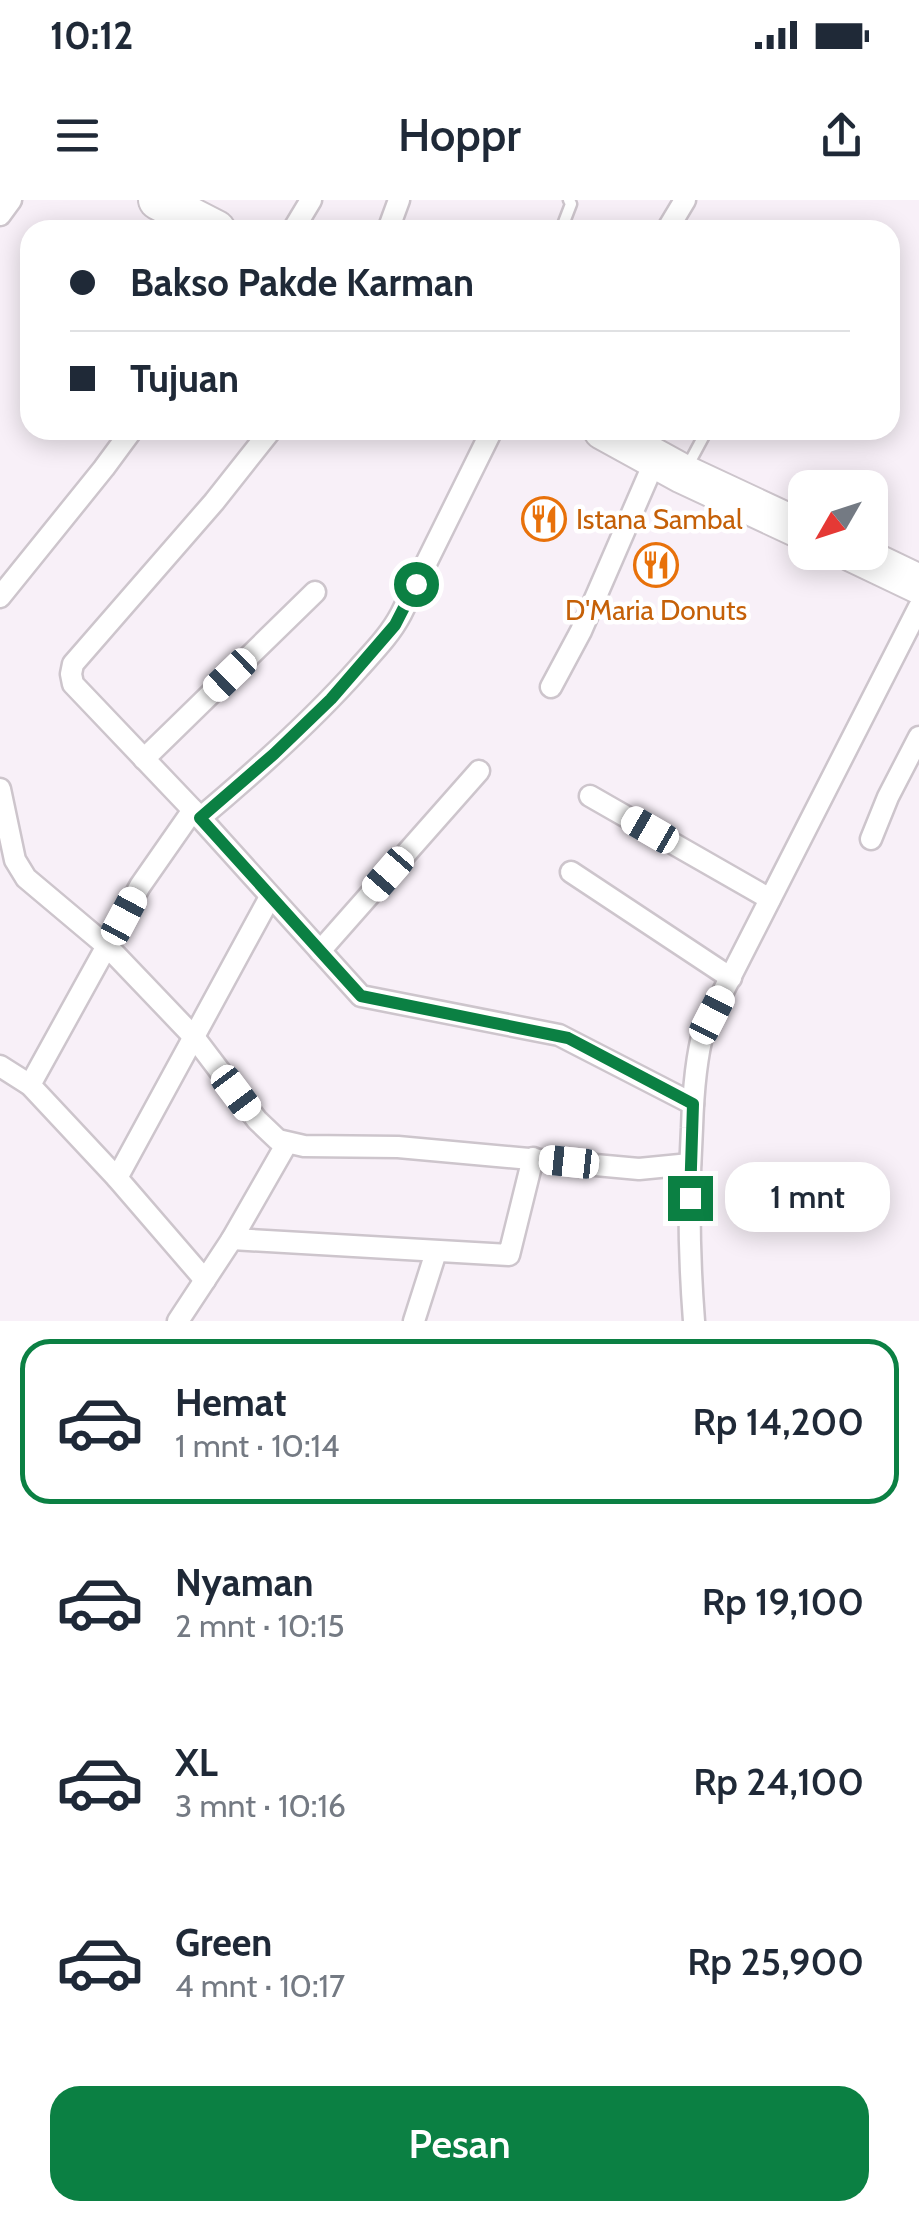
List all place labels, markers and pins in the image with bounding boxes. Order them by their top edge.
restaurant icon: Istana Sambal [521,496,567,542]
place label: Istana Sambal [576,502,743,536]
restaurant icon: D'Maria Donuts [633,542,679,588]
place label: D'Maria Donuts [565,593,747,627]

